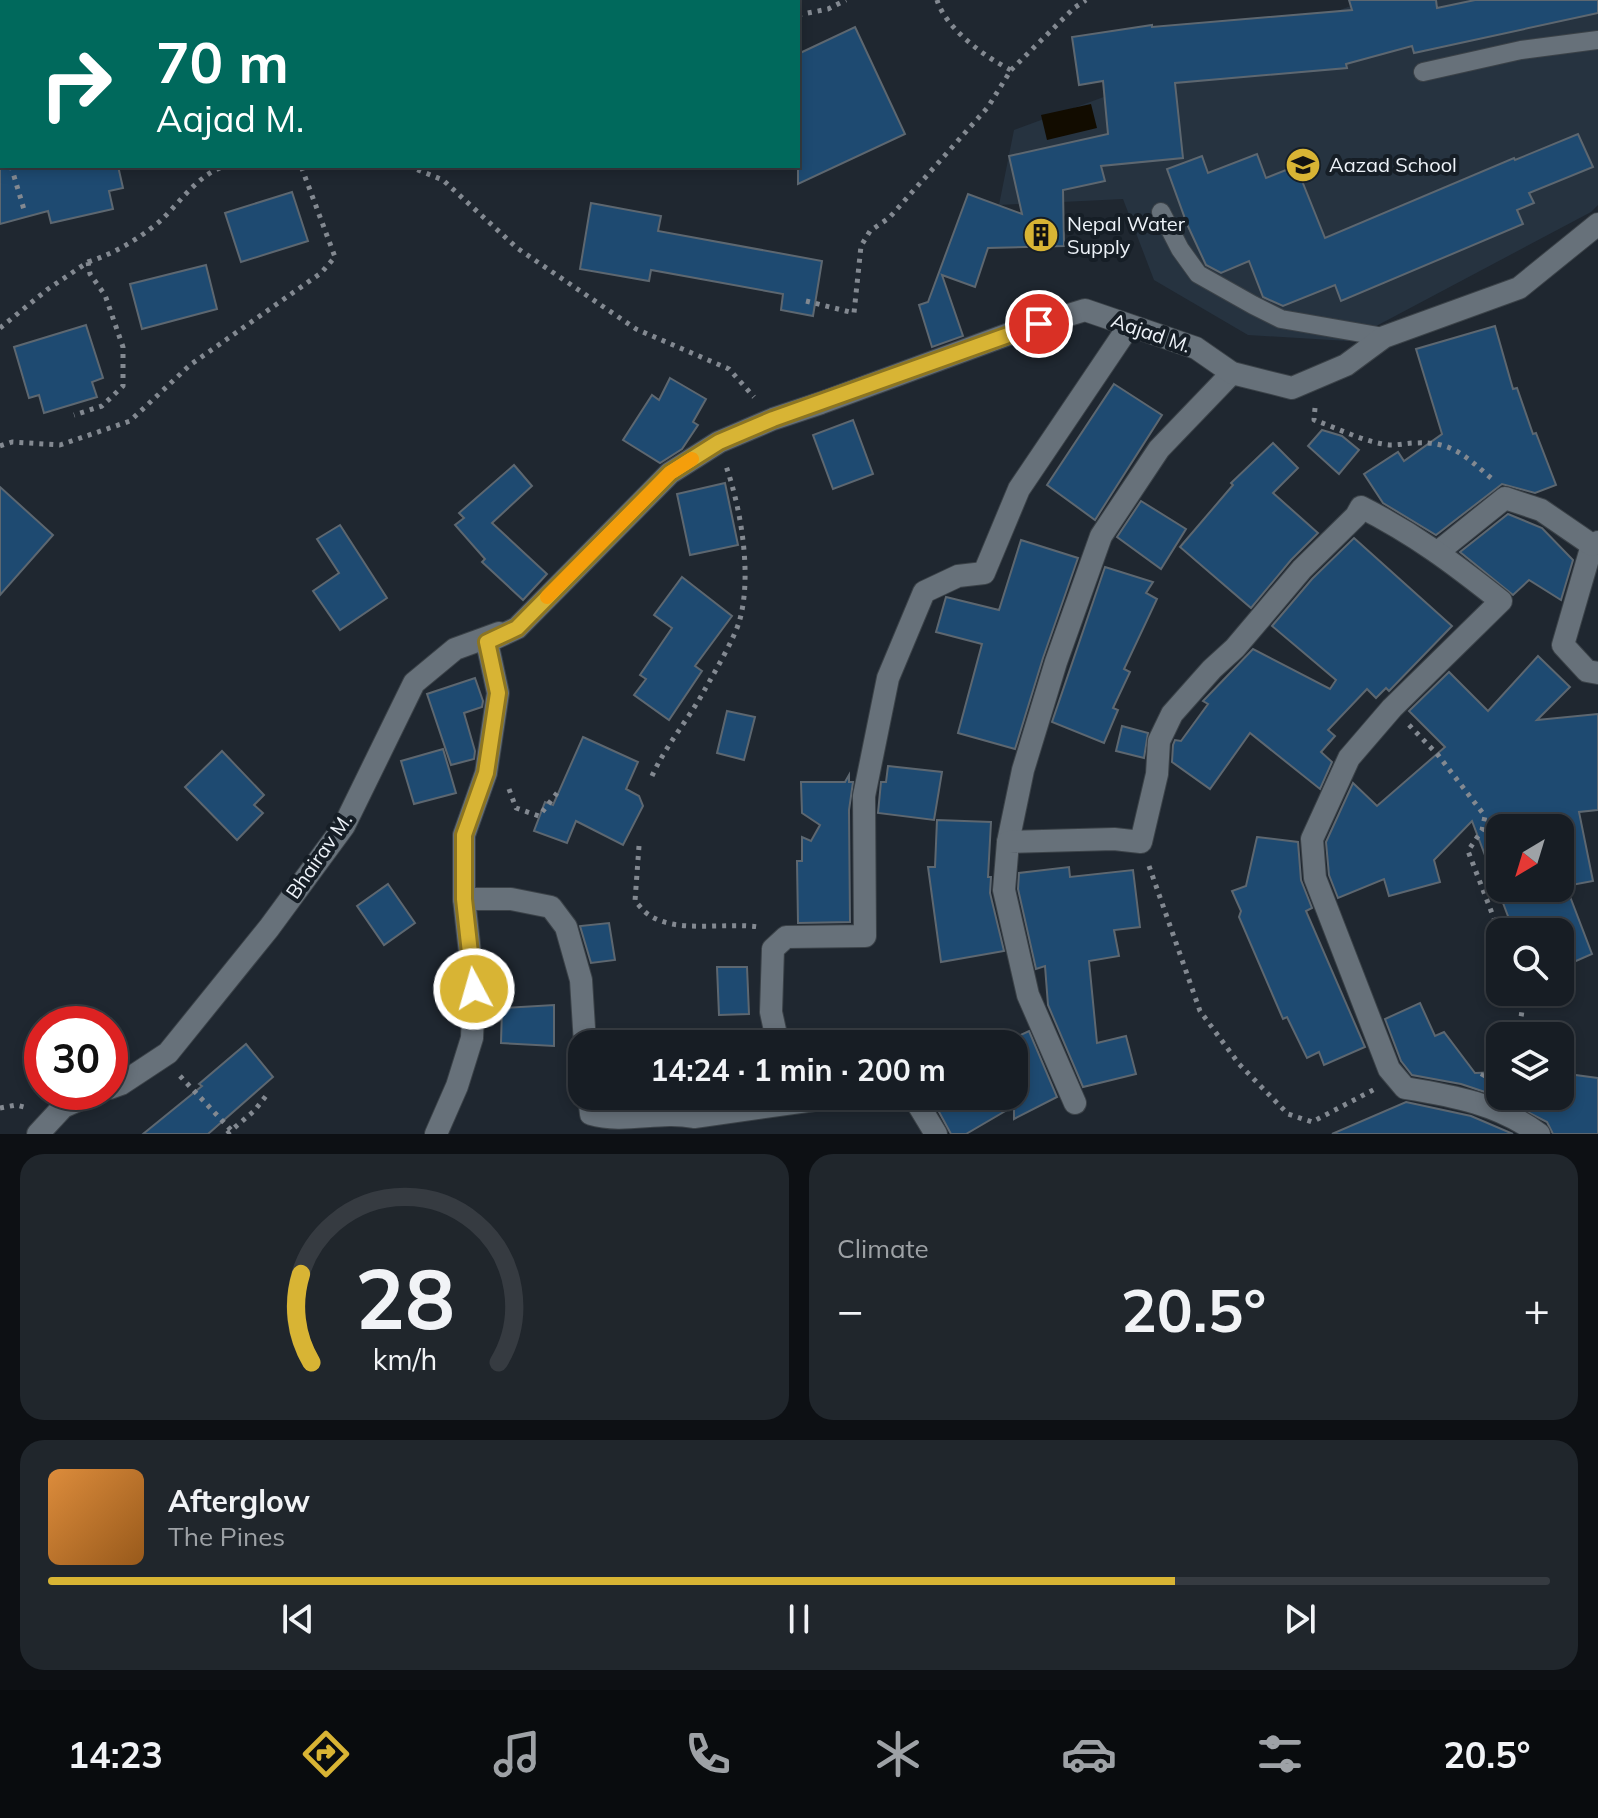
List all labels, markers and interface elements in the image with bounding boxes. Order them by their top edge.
text: 70 m [156,27,289,97]
icon: right [24,32,128,136]
text: Aajad M. [156,96,304,141]
school or university icon: Aazad School [1284,146,1322,184]
place label: Aazad School [1329,152,1457,177]
place label: Nepal Water Supply [1067,211,1186,259]
building icon: Nepal Water Supply [1022,216,1060,254]
pin [1005,290,1073,358]
icon: arrive [1017,302,1061,346]
street label: Aajad M. [1108,307,1194,358]
street label: Bhairav M. [280,808,357,903]
north arrow [1486,814,1574,902]
map controls [1486,814,1574,1110]
button: search [1486,918,1574,1006]
position arrow [432,947,516,1031]
speed limit sign: 30 [24,1006,128,1110]
button: layers [1486,1022,1574,1110]
text: 14:24 · 1 min · 200 m [650,1051,946,1089]
text: Climate [837,1232,929,1265]
text: 28 [355,1245,454,1350]
text: 20.5° [1121,1272,1266,1347]
text: − [837,1282,863,1337]
text: + [1524,1282,1550,1337]
text: km/h [372,1341,437,1377]
text: Afterglow [168,1482,310,1520]
text: The Pines [168,1520,285,1553]
icon: previous [276,1597,320,1641]
icon: pause [777,1597,821,1641]
icon: next [1278,1597,1322,1641]
icon: directions [298,1726,354,1782]
icon: music [489,1726,545,1782]
icon: phone [680,1726,736,1782]
icon: climate [870,1726,926,1782]
icon: car [1061,1726,1117,1782]
icon: filters [1252,1726,1308,1782]
text: 14:23 [67,1732,163,1777]
text: 20.5° [1443,1732,1531,1777]

